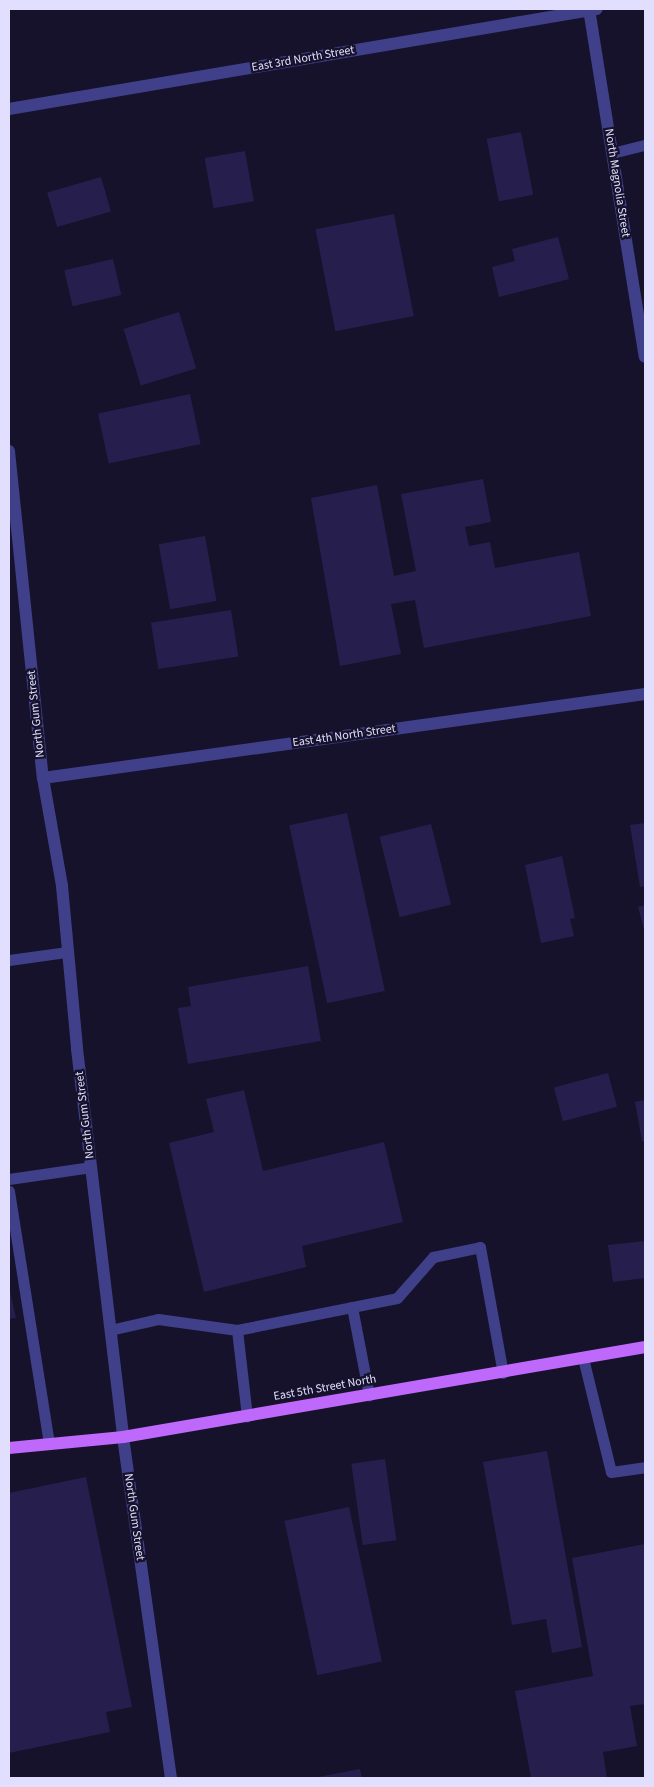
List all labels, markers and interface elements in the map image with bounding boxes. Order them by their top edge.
street label: East 3rd North Street [250,43,356,75]
street label: North Magnolia Street [601,128,633,238]
street label: North Gum Street [24,670,48,758]
street label: East 4th North Street [291,722,397,750]
street label: North Gum Street [73,1071,97,1159]
street label: East 5th Street North [273,1372,377,1404]
street label: North Gum Street [121,1473,147,1561]

